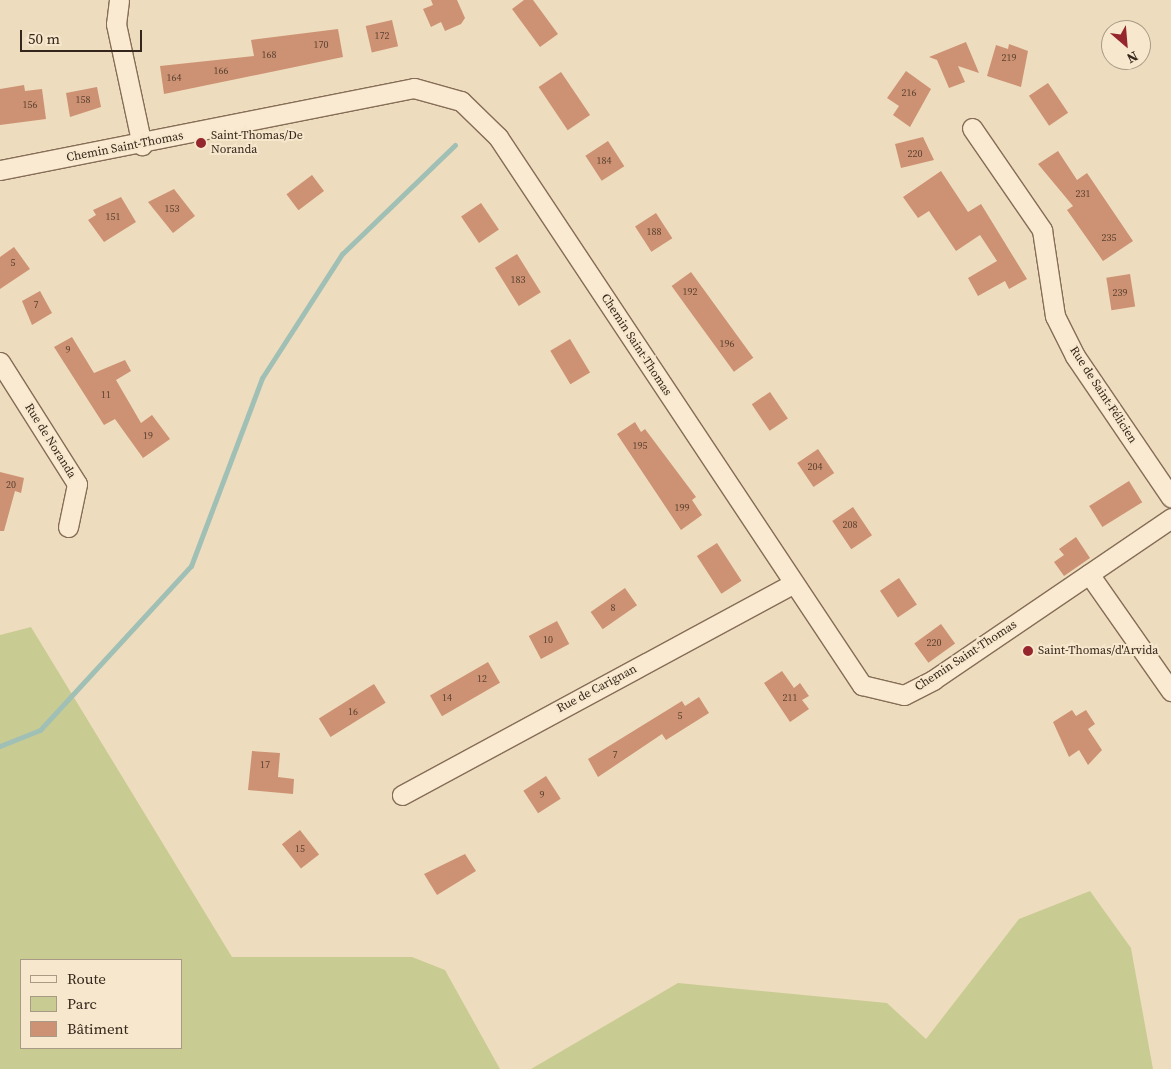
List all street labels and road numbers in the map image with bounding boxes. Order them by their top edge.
street label: Chemin Saint-Thomas [65,129,185,165]
street label: Chemin Saint-Thomas [598,291,674,399]
street label: Rue de Saint-Félicien [1066,344,1140,446]
street label: Rue de Noranda [21,401,79,481]
street label: Chemin Saint-Thomas [912,618,1020,694]
street label: Rue de Carignan [555,662,639,716]

